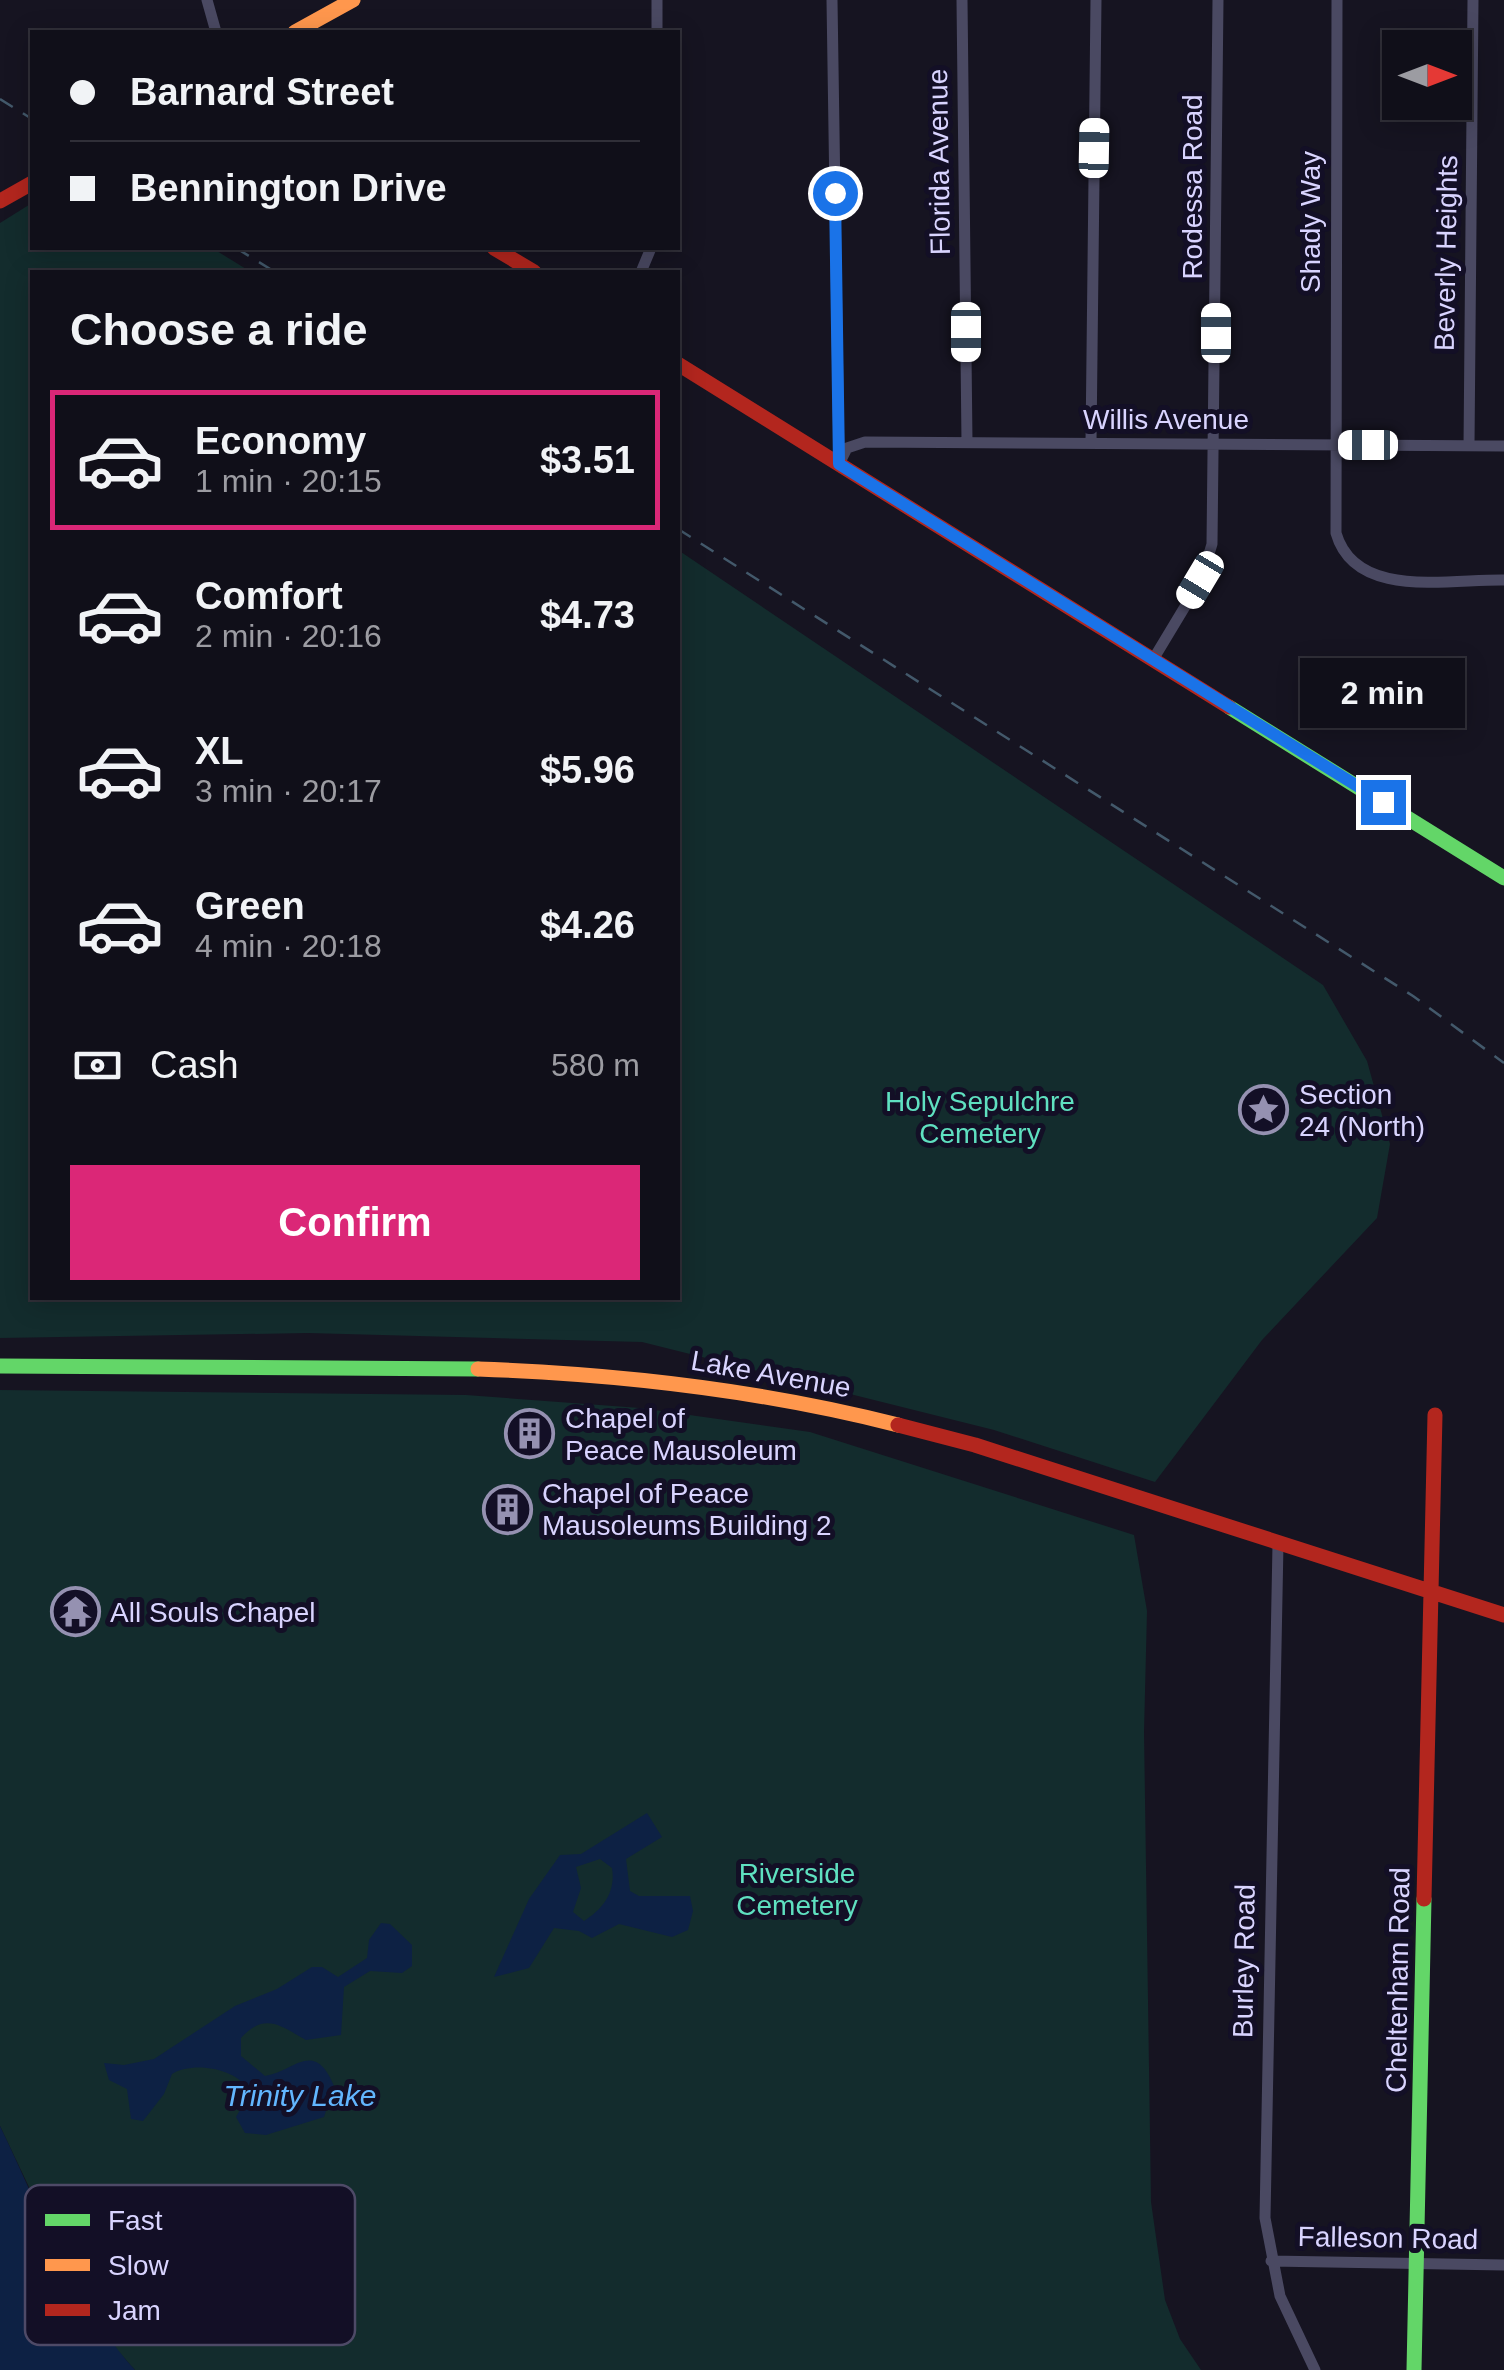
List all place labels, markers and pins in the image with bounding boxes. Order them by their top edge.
place label: Section 24 (North) [1299,1079,1425,1142]
place icon: Section 24 (North) [1238,1084,1290,1136]
place label: Chapel of Peace Mausoleum [565,1403,797,1466]
building icon: Chapel of Peace Mausoleum [504,1408,556,1460]
place label: Chapel of Peace Mausoleums Building 2 [542,1478,832,1541]
building icon: Chapel of Peace Mausoleums Building 2 [481,1483,533,1535]
temple icon: All Souls Chapel [49,1586,101,1638]
place label: All Souls Chapel [110,1597,315,1628]

